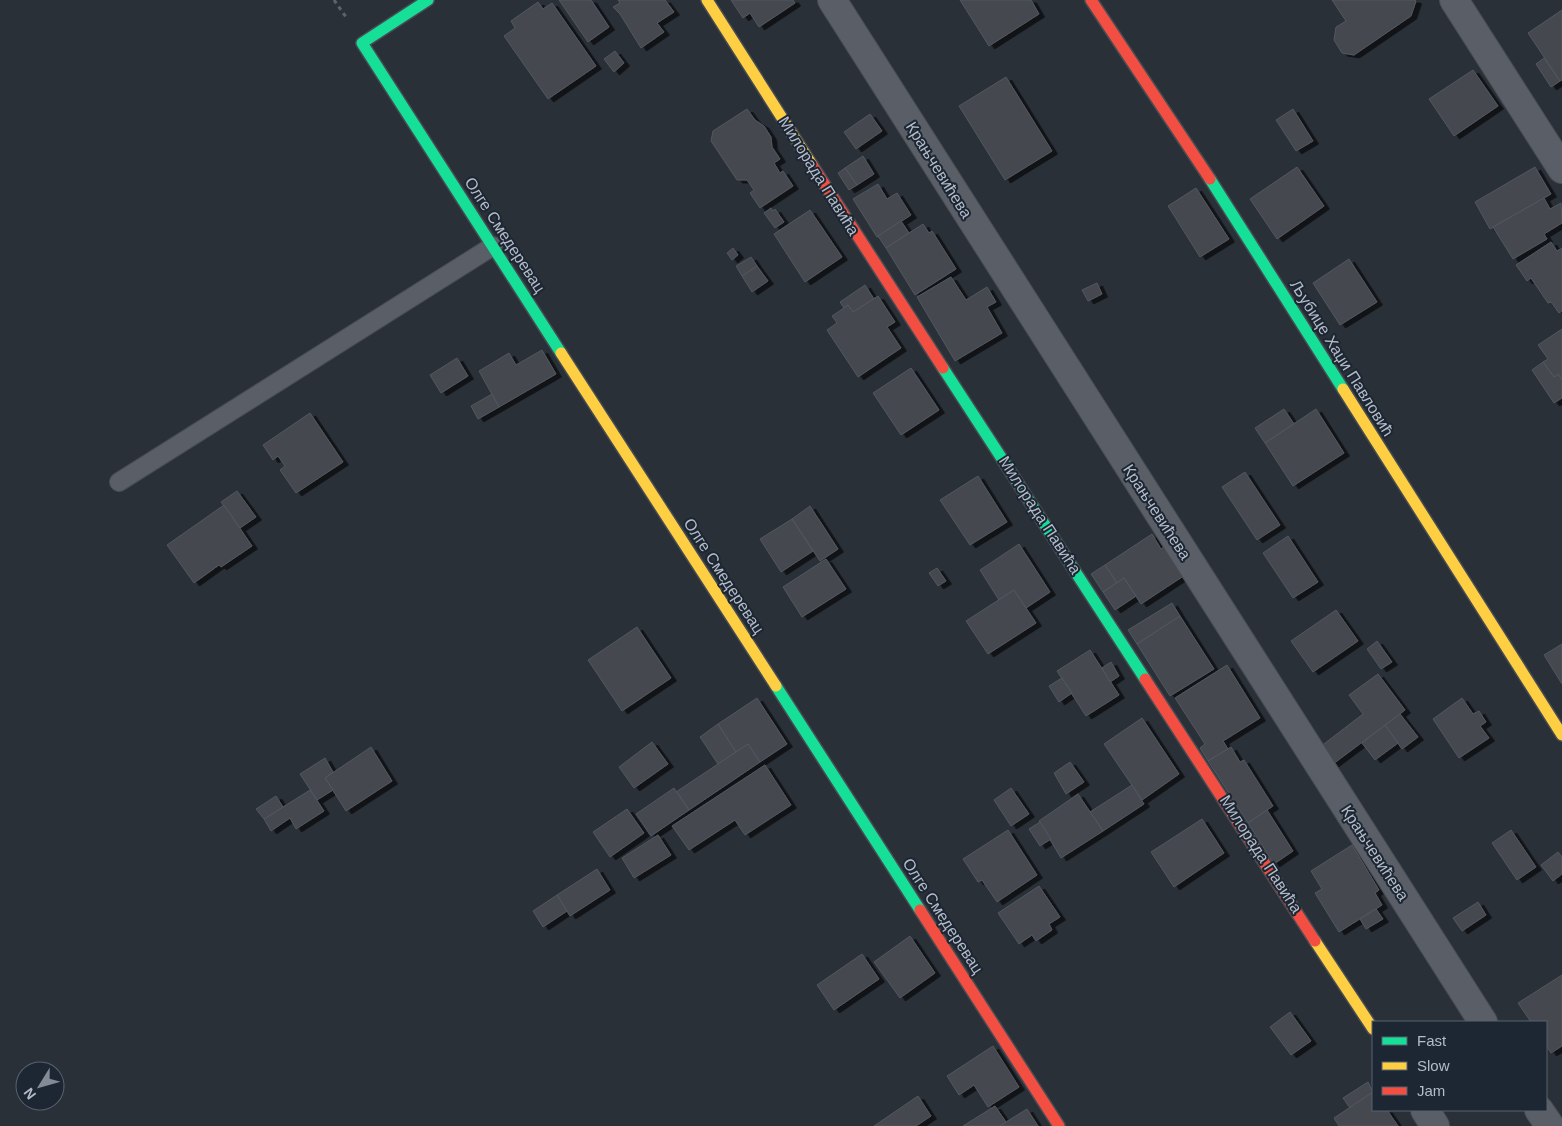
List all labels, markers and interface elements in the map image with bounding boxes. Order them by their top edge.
street label: Милорада Павића [776,113,863,239]
street label: Крањчевићева [903,119,975,221]
street label: Олге Смедеревац [461,174,549,296]
street label: Љубице Хаџи Павловић [1287,277,1397,439]
street label: Милорада Павића [996,453,1084,577]
street label: Крањчевићева [1120,461,1194,563]
street label: Олге Смедеревац [680,515,768,637]
street label: Милорада Павића [1217,792,1305,916]
street label: Крањчевићева [1338,802,1412,904]
street label: Олге Смедеревац [899,855,987,977]
legend [1372,1021,1547,1111]
text: Fast [1417,1032,1447,1049]
text: Slow [1417,1057,1450,1074]
north arrow [15,1061,65,1111]
text: Jam [1417,1082,1445,1099]
text: N [20,1085,39,1103]

